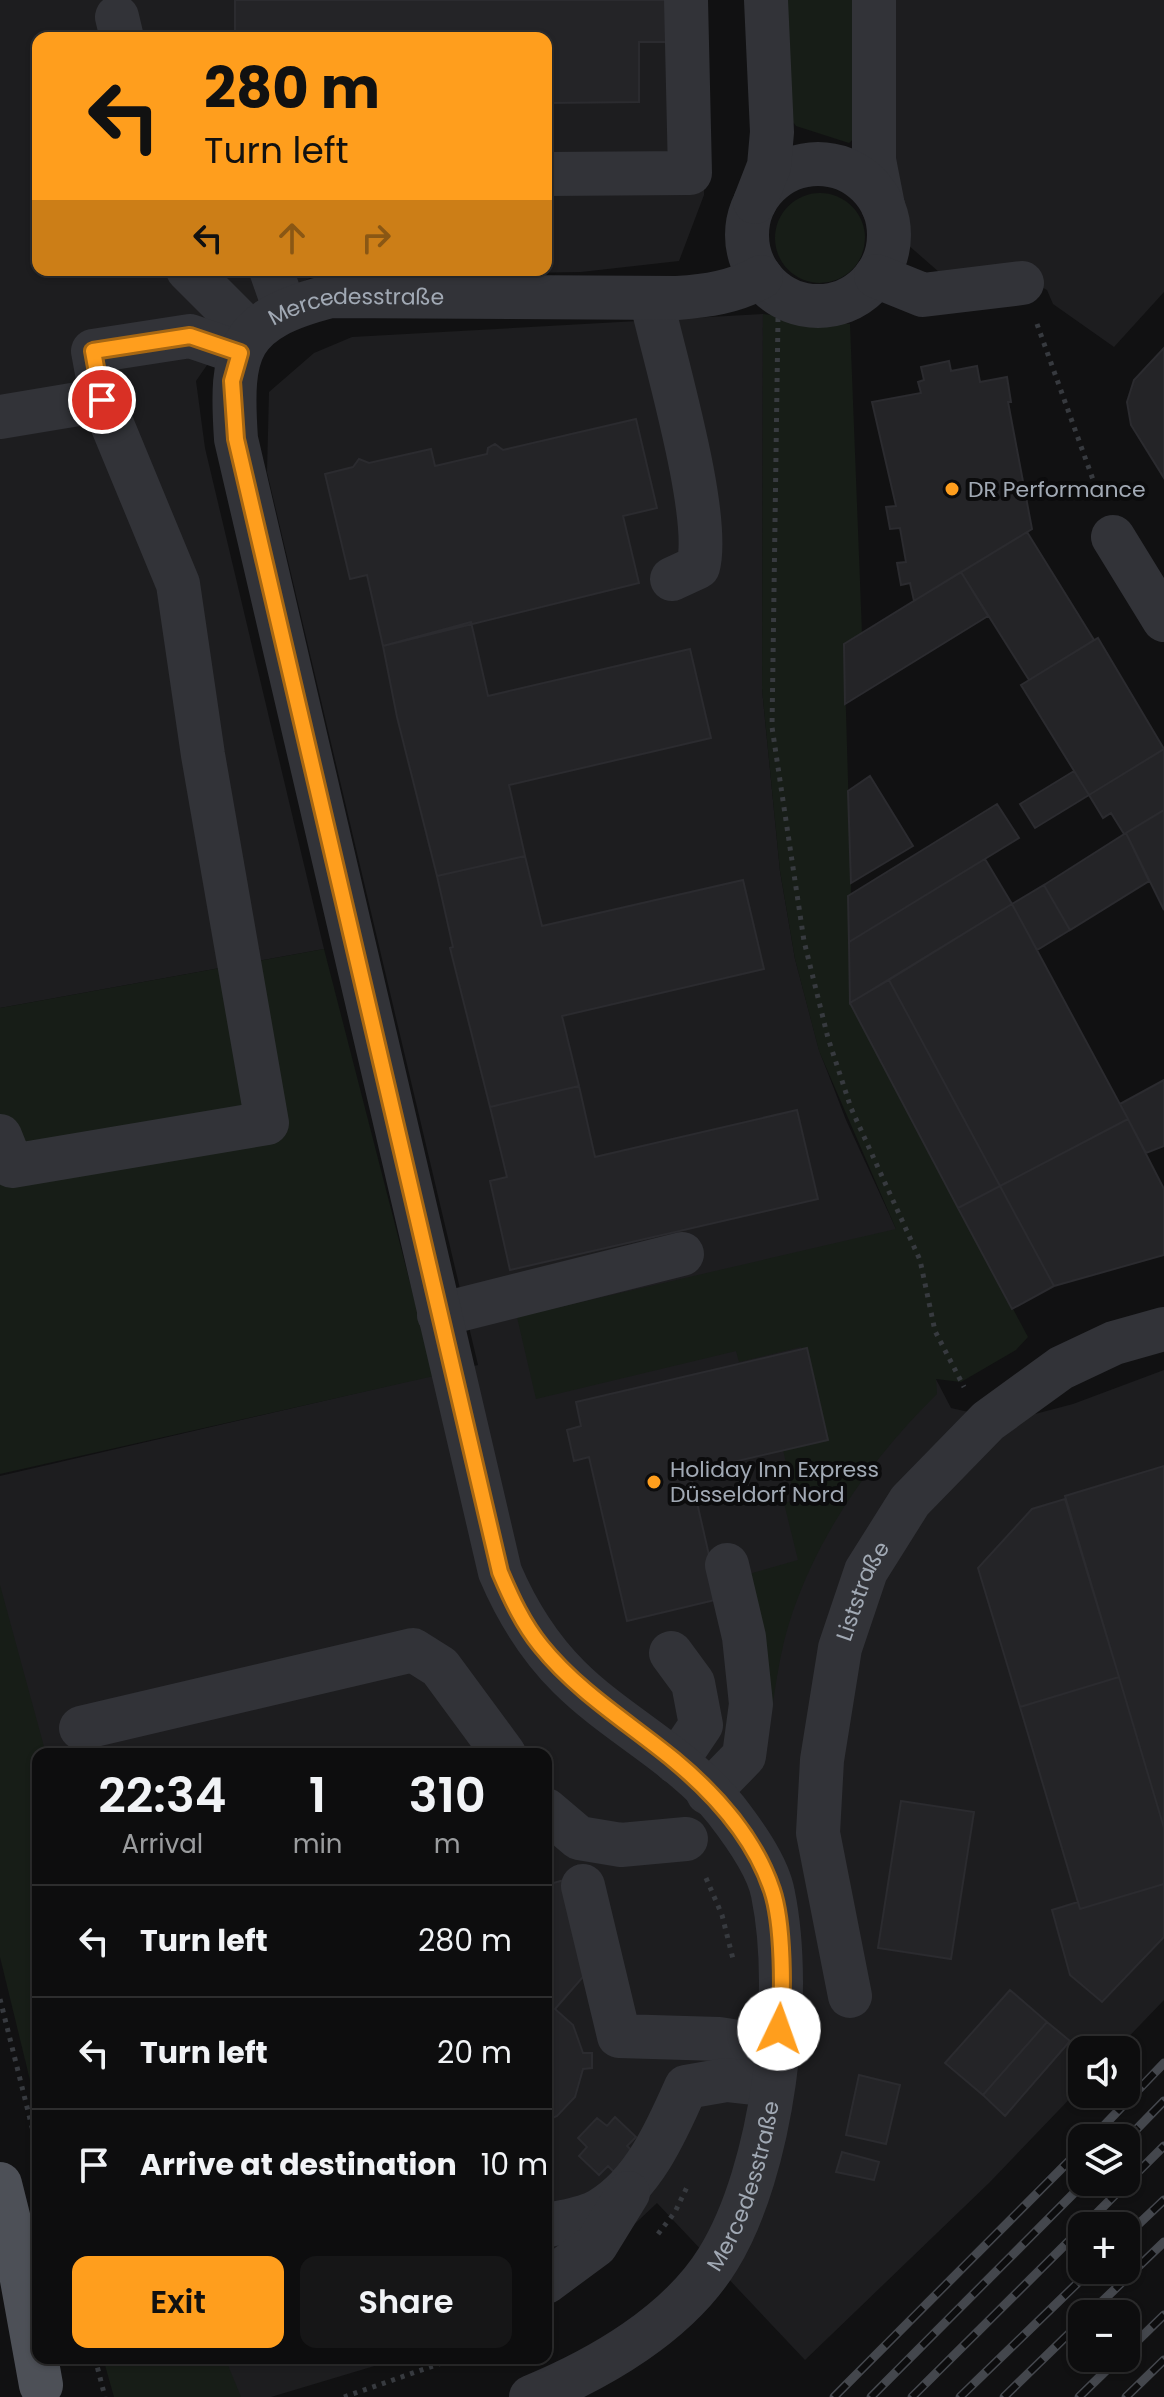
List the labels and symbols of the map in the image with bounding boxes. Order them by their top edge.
street label: Mercedesstraße [262,281,444,333]
pin [68,366,136,434]
place label: DR Performance [968,474,1146,505]
marker: DR Performance [943,480,961,498]
place label: Holiday Inn Express Düsseldorf Nord [670,1454,879,1510]
marker: Holiday Inn Express Düsseldorf Nord [645,1473,663,1491]
street label: Liststraße [828,1535,897,1645]
position arrow [737,1987,821,2071]
street label: Mercedesstraße [699,2098,786,2277]

